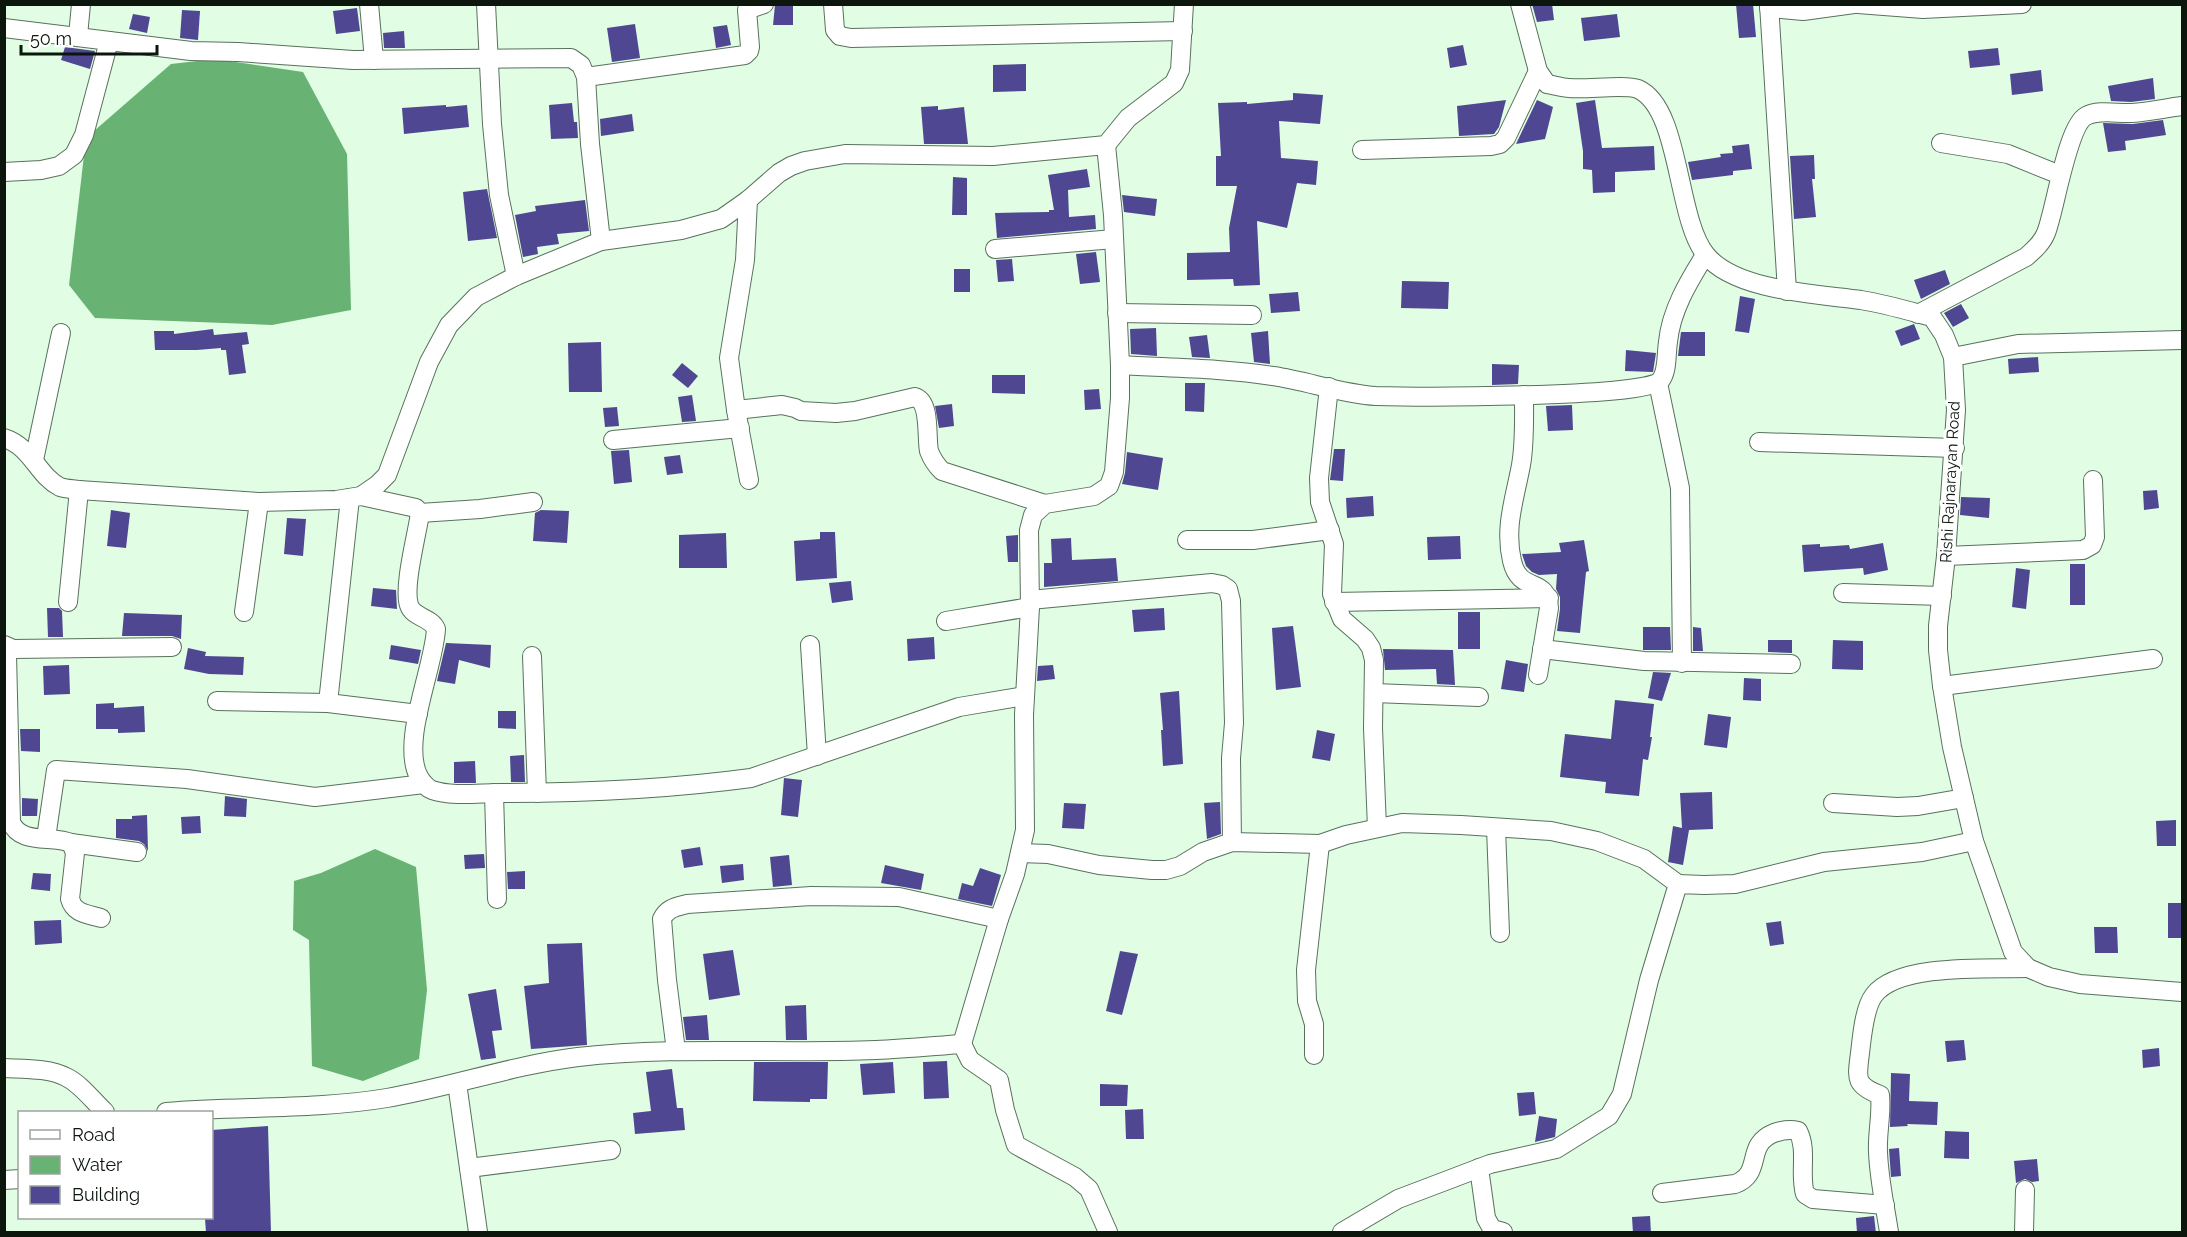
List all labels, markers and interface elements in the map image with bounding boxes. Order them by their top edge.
scale bar [21,18,158,56]
text: 50 m [30,28,72,49]
street label: Rishi Rajnarayan Road [1936,400,1964,563]
legend [18,1111,213,1219]
text: Road [72,1124,115,1145]
text: Water [72,1154,123,1175]
text: Building [72,1184,140,1205]

